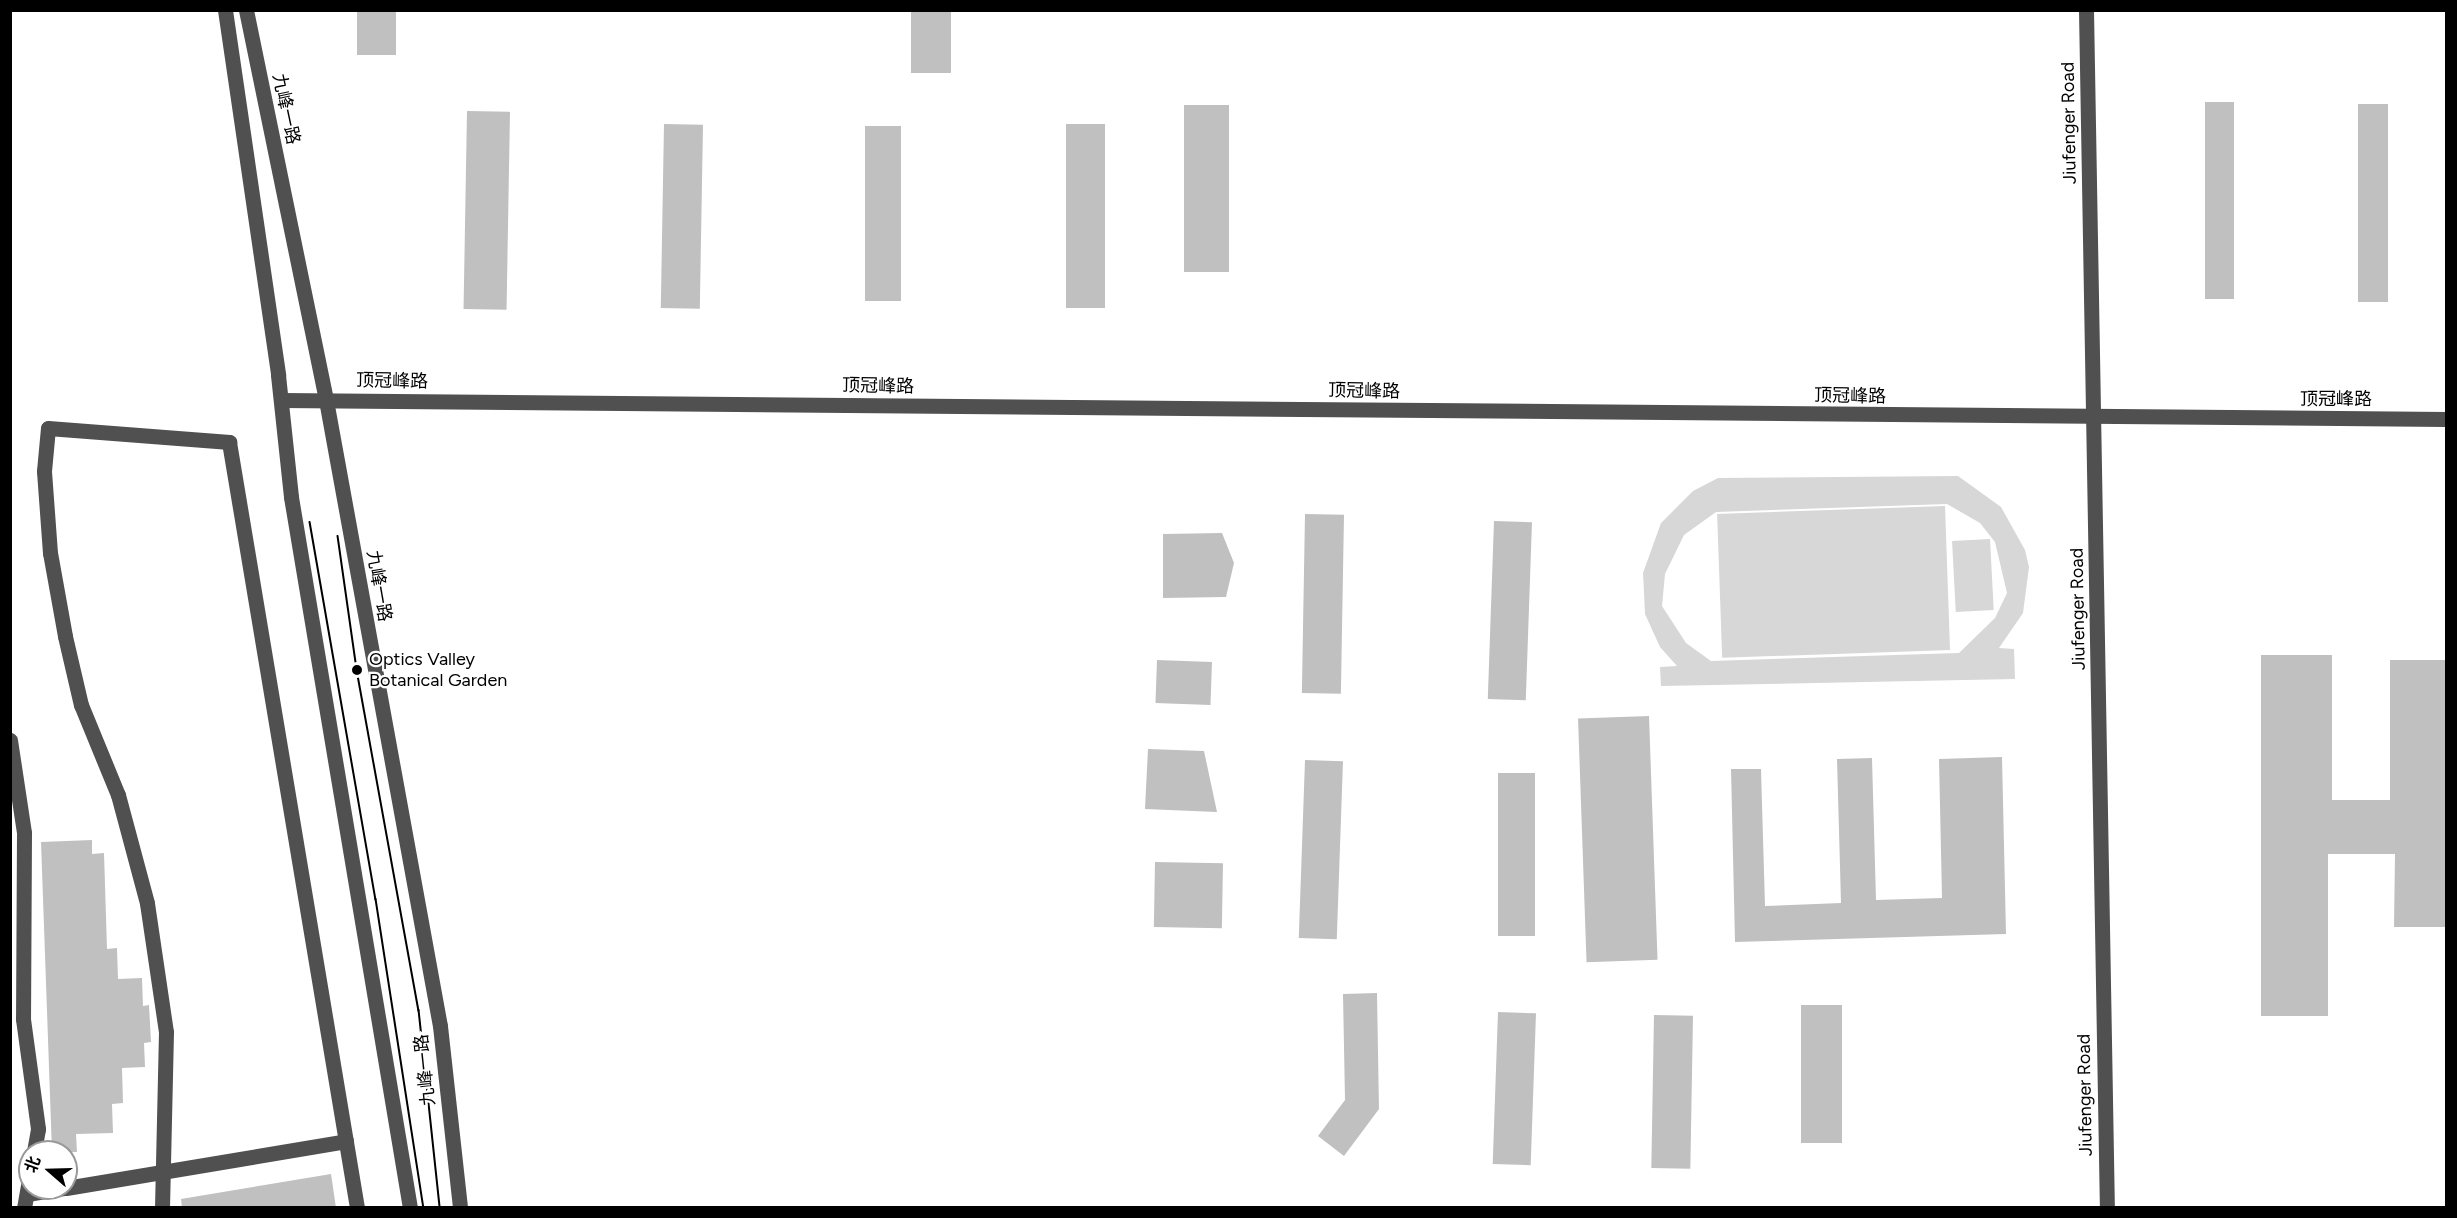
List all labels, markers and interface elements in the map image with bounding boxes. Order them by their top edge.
street label: Jiufenger Road [2057,62,2081,184]
street label: 九峰一路 [268,72,304,146]
street label: 顶冠峰路 [356,370,428,392]
street label: 顶冠峰路 [842,375,914,397]
street label: 顶冠峰路 [1328,380,1400,402]
street label: 顶冠峰路 [1814,385,1886,407]
street label: 顶冠峰路 [2300,388,2372,410]
street label: Jiufenger Road [2066,548,2090,670]
street label: 九峰一路 [362,549,396,623]
place label: Optics Valley Botanical Garden [369,649,507,692]
marker: Optics Valley Botanical Garden [350,663,364,677]
street label: 九峰一路 [410,1033,440,1107]
street label: Jiufenger Road [2073,1034,2097,1156]
north arrow [18,1140,78,1200]
text: 北 [21,1154,44,1175]

